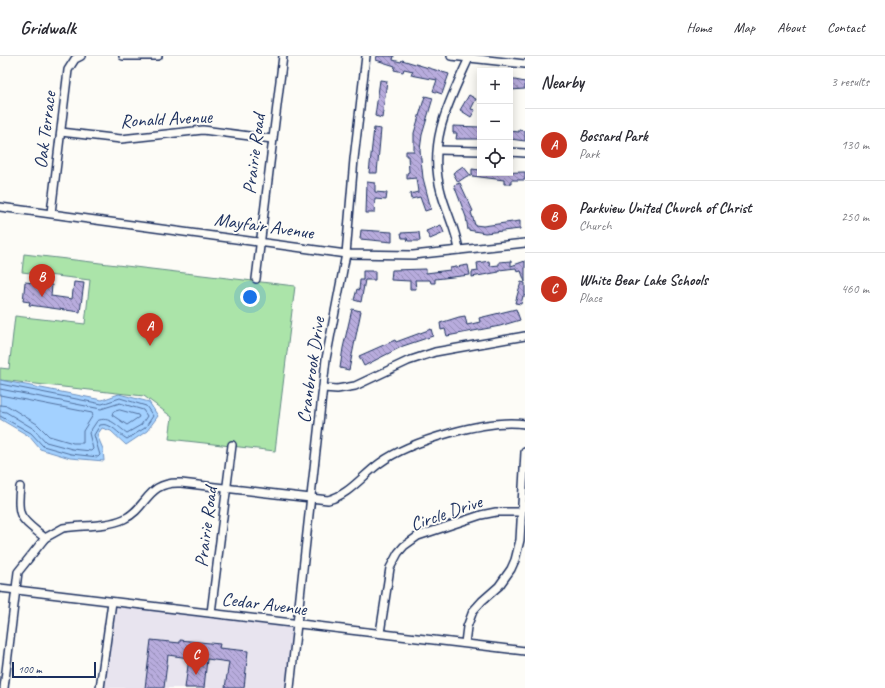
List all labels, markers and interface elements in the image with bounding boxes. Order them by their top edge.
text: Gridwalk [20,16,76,40]
text: Home [686,19,712,36]
text: Map [734,19,755,36]
text: About [777,19,805,36]
text: Contact [827,19,865,36]
map controls [477,68,513,176]
button: + [477,68,513,104]
text: Nearby [541,72,584,93]
text: 3 results [831,74,869,90]
street label: Oak Terrace [28,88,62,170]
button: − [477,104,513,140]
street label: Ronald Avenue [120,105,214,133]
street label: Prairie Road [237,109,271,195]
text: Bossard Park [579,127,648,146]
text: A [551,137,557,153]
text: 130 m [841,137,869,153]
button: locate [477,140,513,176]
text: Park [579,146,600,162]
text: Parkview United Church of Christ [579,199,752,218]
street label: Mayfair Avenue [213,207,317,245]
text: B [551,209,557,225]
text: 250 m [841,209,869,225]
text: Church [579,218,612,234]
pin: B [29,264,55,297]
text: White Bear Lake Schools [579,271,708,290]
text: C [551,281,557,297]
text: 460 m [841,281,869,297]
your location [240,287,260,307]
text: Place [579,290,602,306]
pin: A [137,313,163,346]
street label: Cranbrook Drive [292,314,331,424]
street label: Prairie Road [189,482,223,568]
street label: Circle Drive [407,489,487,536]
street label: Cedar Avenue [220,587,310,621]
pin: C [183,642,209,675]
scale bar [12,660,96,679]
text: 100 m [18,662,42,676]

